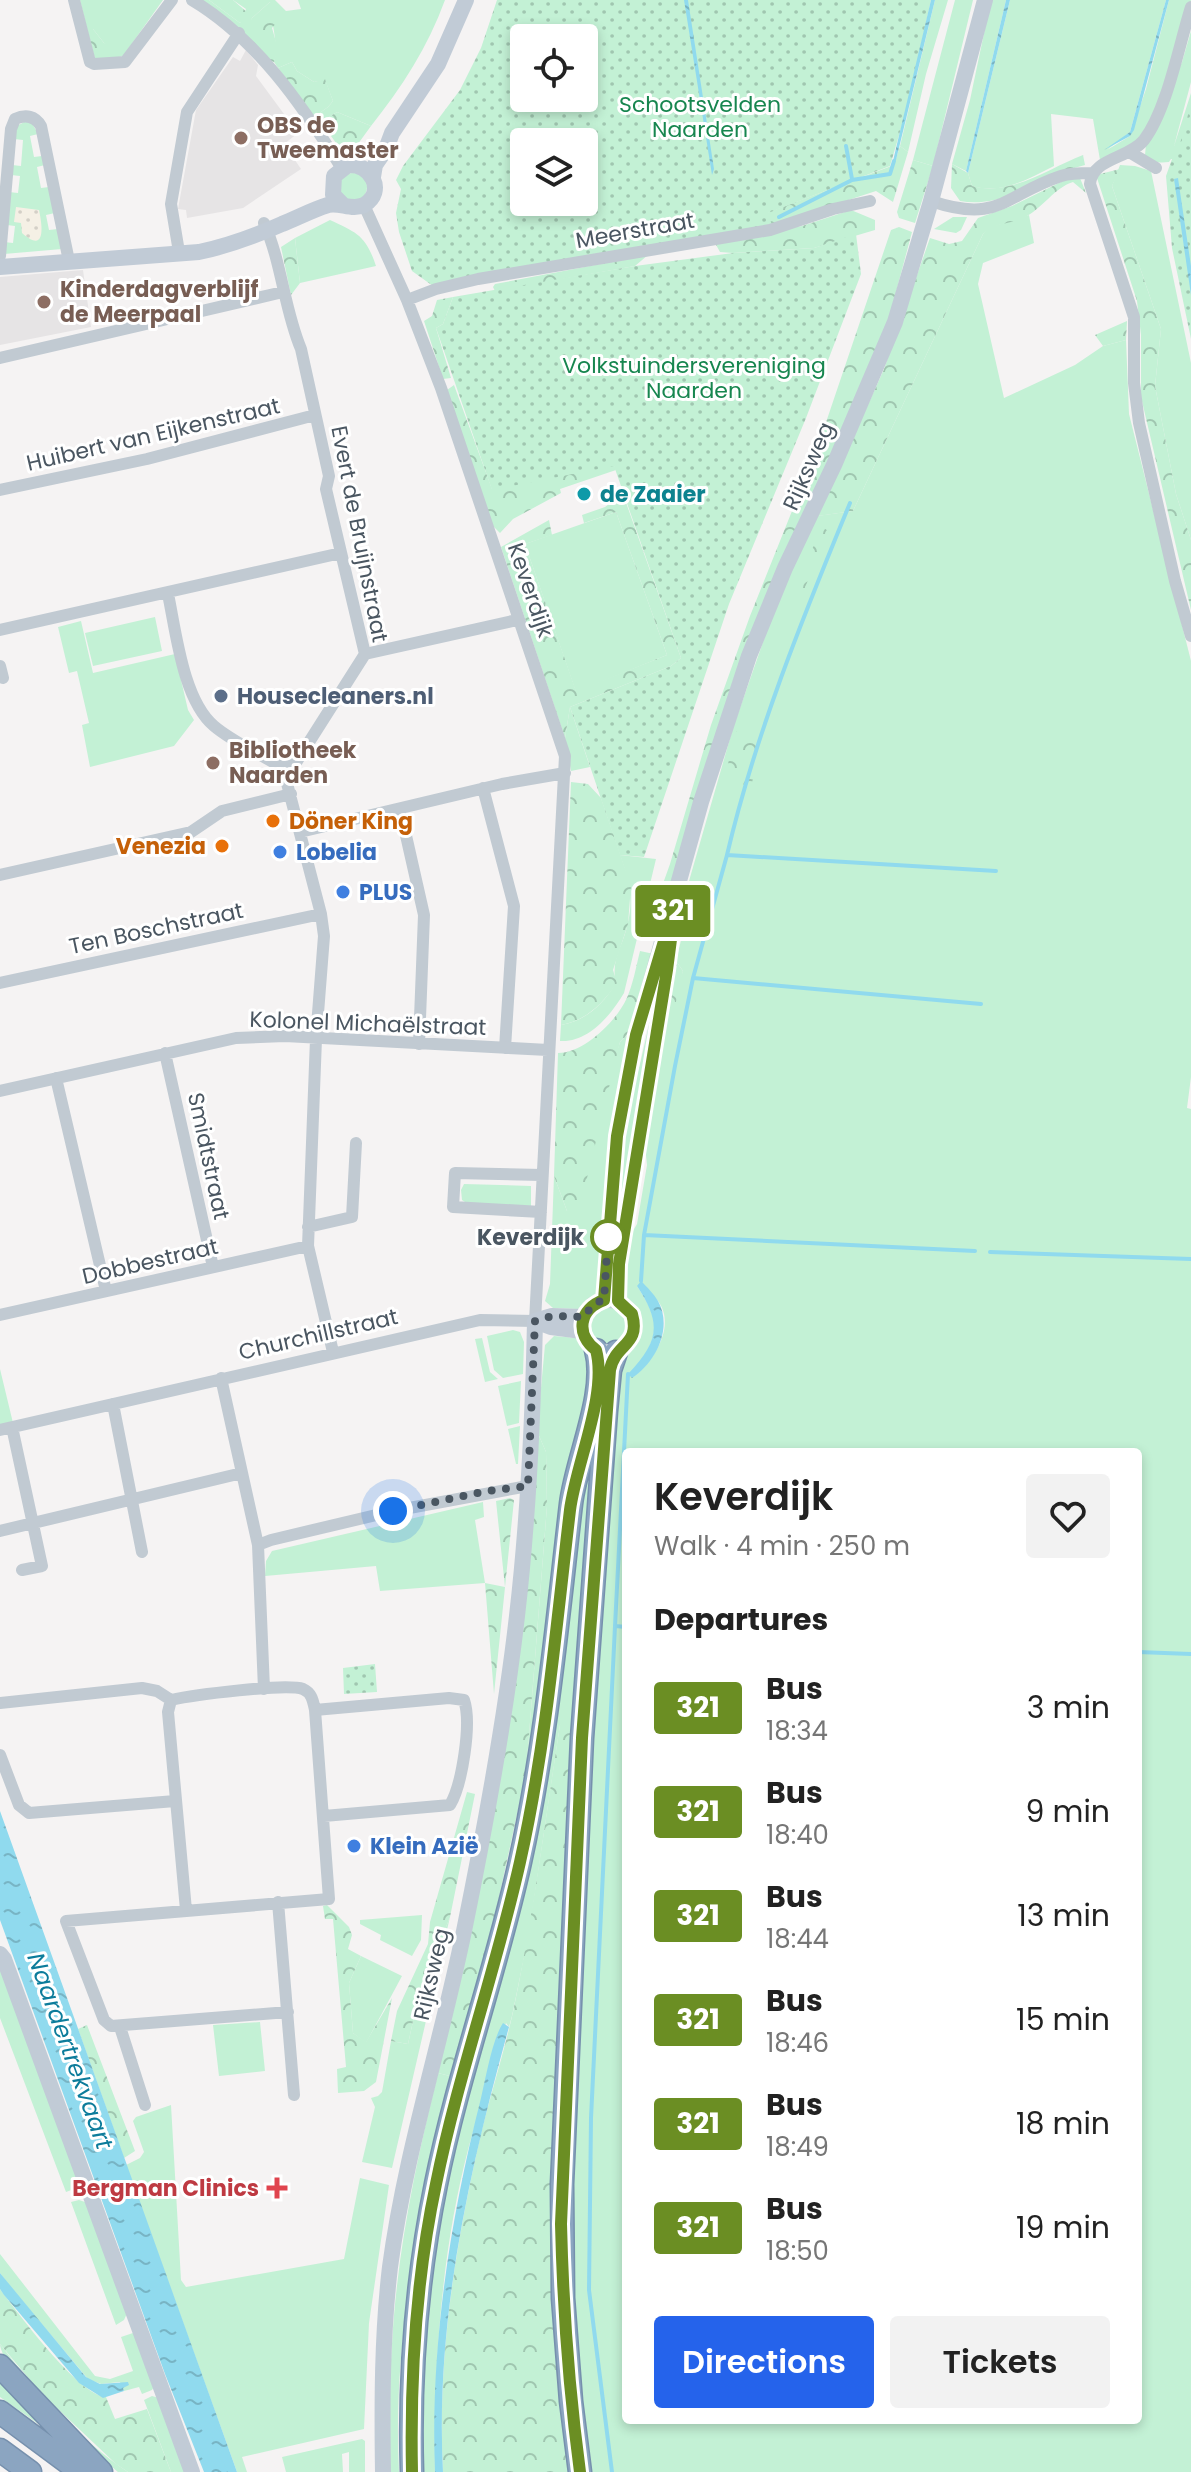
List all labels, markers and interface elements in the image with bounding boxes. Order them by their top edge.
map controls [510,24,598,216]
button: locate [510,24,598,112]
park label: Schootsvelden Naarden [619,89,781,145]
place label: OBS de Tweemaster [257,110,399,166]
button: layers [510,128,598,216]
marker: OBS de Tweemaster [232,129,250,147]
street label: Meerstraat [573,205,697,256]
place label: Kinderdagverblijf de Meerpaal [60,274,258,330]
marker: Kinderdagverblijf de Meerpaal [35,293,53,311]
park label: Volkstuindersvereniging Naarden [562,350,826,406]
street label: Huibert van Eijkenstraat [23,390,283,479]
street label: Rijksweg [775,417,842,515]
street label: Evert de Bruijnstraat [323,423,396,645]
place label: de Zaaier [600,479,706,510]
marker: de Zaaier [575,485,593,503]
street label: Keverdijk [500,539,561,642]
place label: Housecleaners.nl [237,681,434,712]
marker: Housecleaners.nl [212,687,230,705]
place label: Bibliotheek Naarden [229,735,357,791]
marker: Bibliotheek Naarden [204,754,222,772]
place label: Döner King [289,806,413,837]
marker: Döner King [264,812,282,830]
place label: Venezia [116,831,206,862]
marker: Venezia [213,837,231,855]
place label: Lobelia [296,837,377,868]
marker: Lobelia [271,843,289,861]
place label: PLUS [359,877,412,908]
marker: PLUS [334,883,352,901]
line badge: 321 [627,885,719,937]
text: 321 [651,891,695,930]
street label: Ten Boschstraat [66,895,246,962]
street label: Kolonel Michaëlstraat [249,1004,487,1043]
street label: Smidtstraat [180,1090,237,1223]
marker: Keverdijk [591,1220,625,1254]
place label: Keverdijk [477,1222,584,1253]
street label: Dobbestraat [79,1231,221,1292]
street label: Churchillstraat [235,1301,401,1368]
text: Keverdijk [654,1470,833,1523]
button: heart [1026,1474,1110,1558]
your location [373,1491,413,1531]
text: Walk · 4 min · 250 m [654,1528,910,1564]
text: Departures [654,1598,828,1641]
text: Bus [766,1667,823,1710]
text: 3 min [1027,1686,1110,1729]
text: 321 [676,1688,720,1727]
text: 18:34 [766,1713,828,1749]
text: Bus [766,1771,823,1814]
text: 9 min [1026,1790,1110,1833]
text: 321 [676,1792,720,1831]
text: 18:40 [766,1817,829,1853]
place label: Klein Azië [370,1831,479,1862]
marker: Klein Azië [345,1837,363,1855]
text: Bus [766,1875,823,1918]
text: 13 min [1017,1894,1110,1937]
text: 321 [676,1896,720,1935]
text: 18:44 [766,1921,829,1957]
street label: Rijksweg [406,1925,457,2023]
water label: Naardertrekvaart [20,1948,122,2155]
text: Bus [766,1979,823,2022]
text: 15 min [1016,1998,1110,2041]
text: 321 [676,2000,720,2039]
text: 18:46 [766,2025,829,2061]
text: Bus [766,2083,823,2126]
text: 18 min [1016,2102,1110,2145]
text: 321 [676,2104,720,2143]
text: 18:49 [766,2129,829,2165]
place label: Bergman Clinics [72,2173,259,2204]
marker: Bergman Clinics [266,2177,288,2199]
text: Bus [766,2187,823,2230]
text: 19 min [1016,2206,1110,2249]
text: 321 [676,2208,720,2247]
text: 18:50 [766,2233,829,2269]
button: Directions [654,2316,874,2408]
button: Tickets [890,2316,1110,2408]

